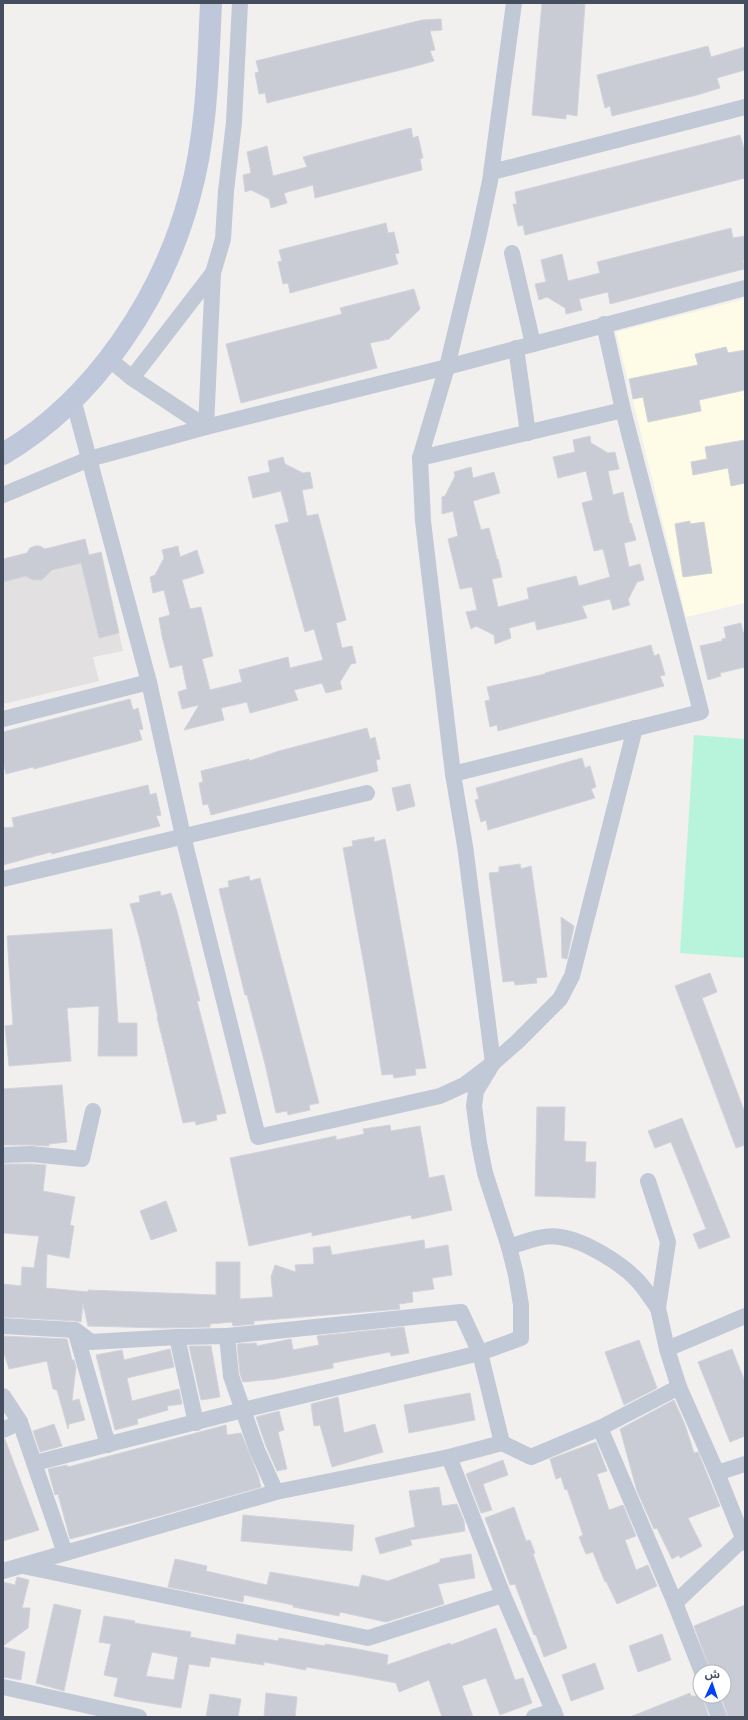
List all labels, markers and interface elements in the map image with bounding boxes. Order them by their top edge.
north arrow [692,1664,732,1704]
text: ش [705,1667,720,1681]

